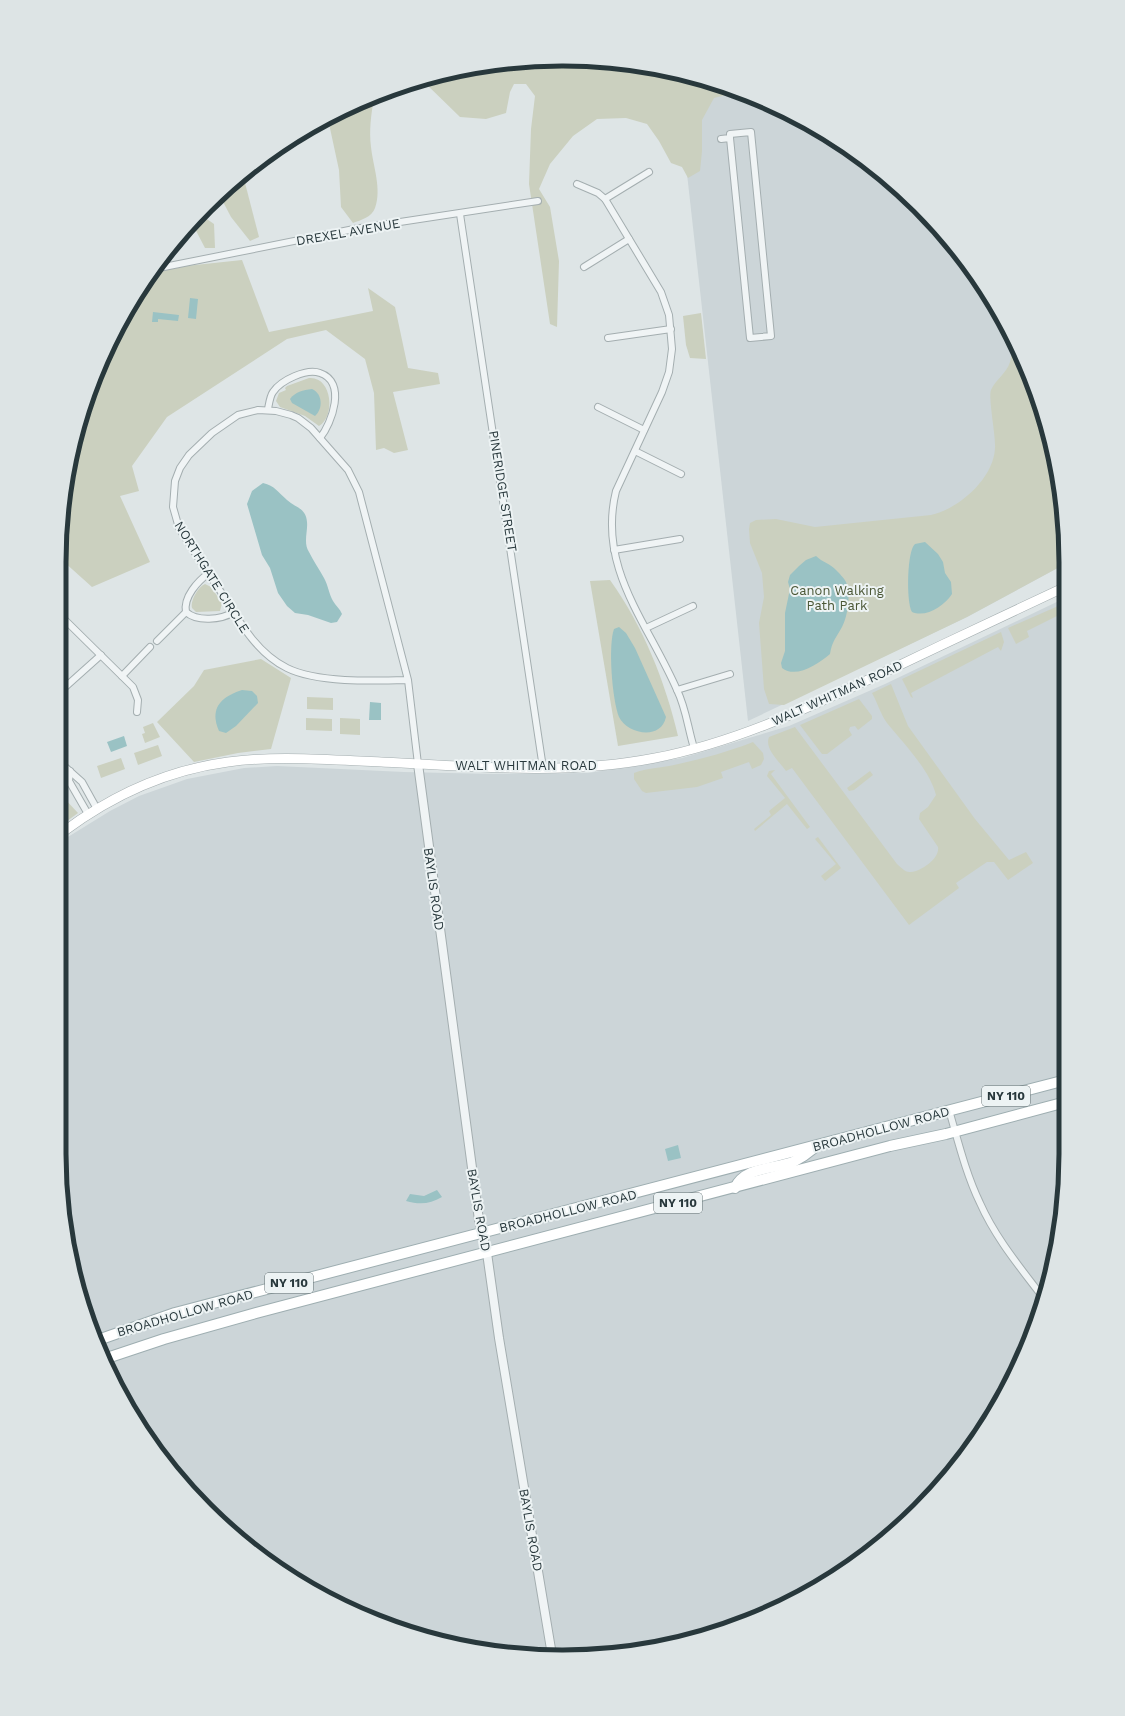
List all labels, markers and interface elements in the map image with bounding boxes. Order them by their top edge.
street label: DREXEL AVENUE [295,215,401,249]
street label: PINERIDGE STREET [486,429,520,553]
street label: NORTHGATE CIRCLE [172,518,252,636]
park label: Canon Walking Path Park [790,583,884,613]
street label: WALT WHITMAN ROAD [769,657,905,729]
street label: WALT WHITMAN ROAD [455,758,597,773]
street label: BAYLIS ROAD [421,847,447,931]
road number: NY 110 [982,1086,1030,1106]
street label: BROADHOLLOW ROAD [811,1103,951,1155]
street label: BAYLIS ROAD [464,1168,494,1252]
street label: BROADHOLLOW ROAD [498,1187,638,1235]
road number: NY 110 [654,1193,702,1213]
road number: NY 110 [265,1273,313,1293]
street label: BROADHOLLOW ROAD [115,1286,255,1340]
street label: BAYLIS ROAD [516,1488,546,1572]

